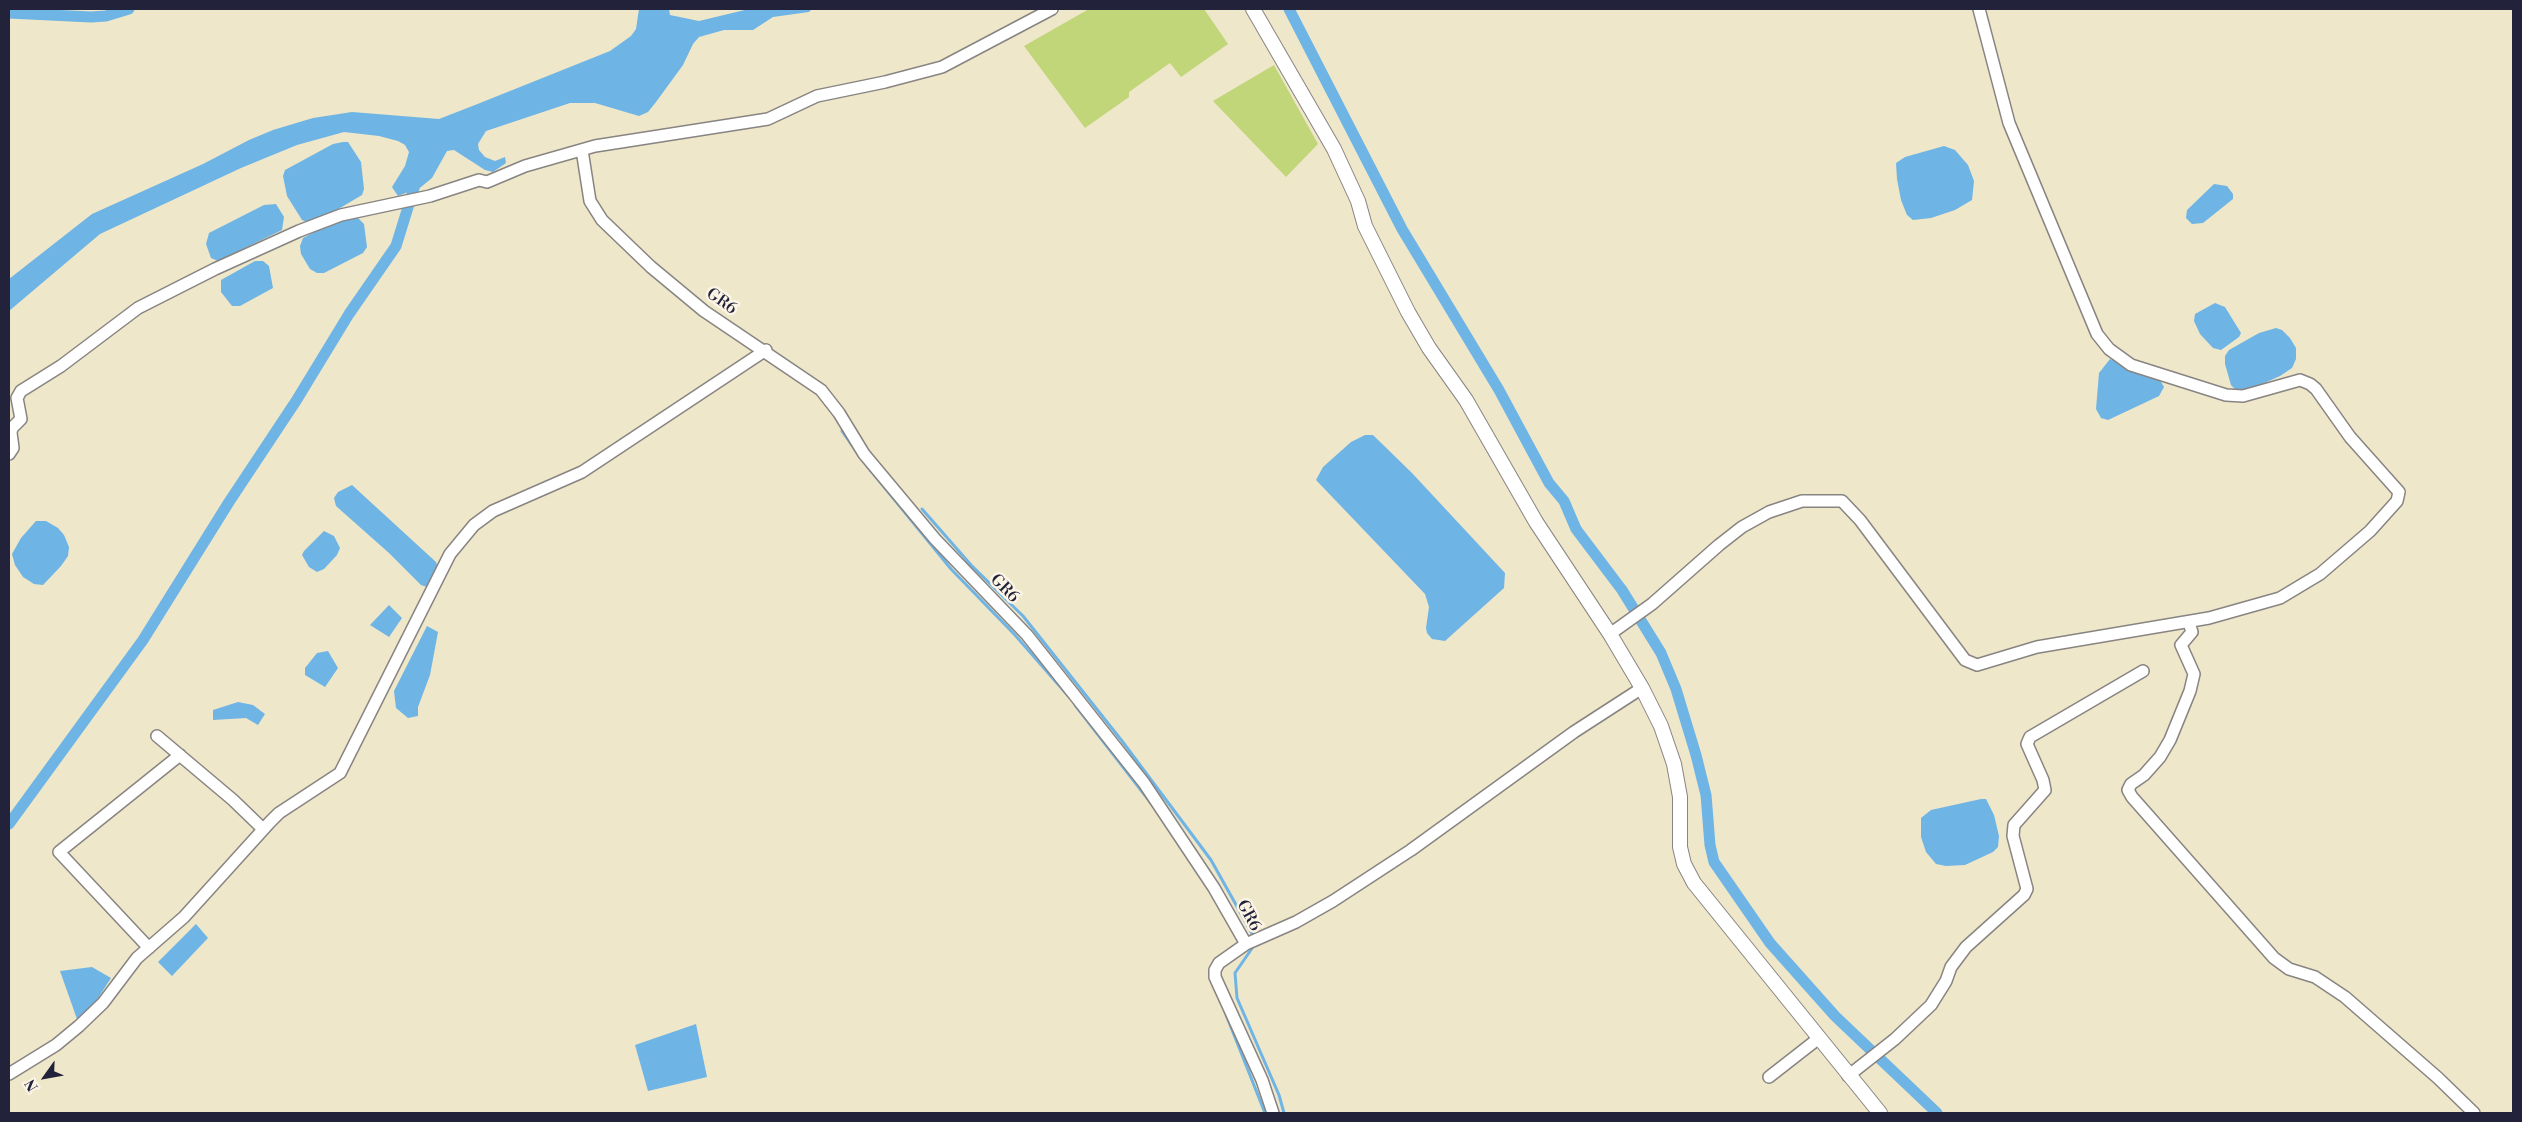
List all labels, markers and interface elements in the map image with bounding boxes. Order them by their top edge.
street label: GR6 [702,285,740,319]
street label: GR6 [986,571,1022,607]
street label: GR6 [1232,897,1264,935]
north arrow [20,1052,70,1102]
text: N [22,1075,43,1094]

